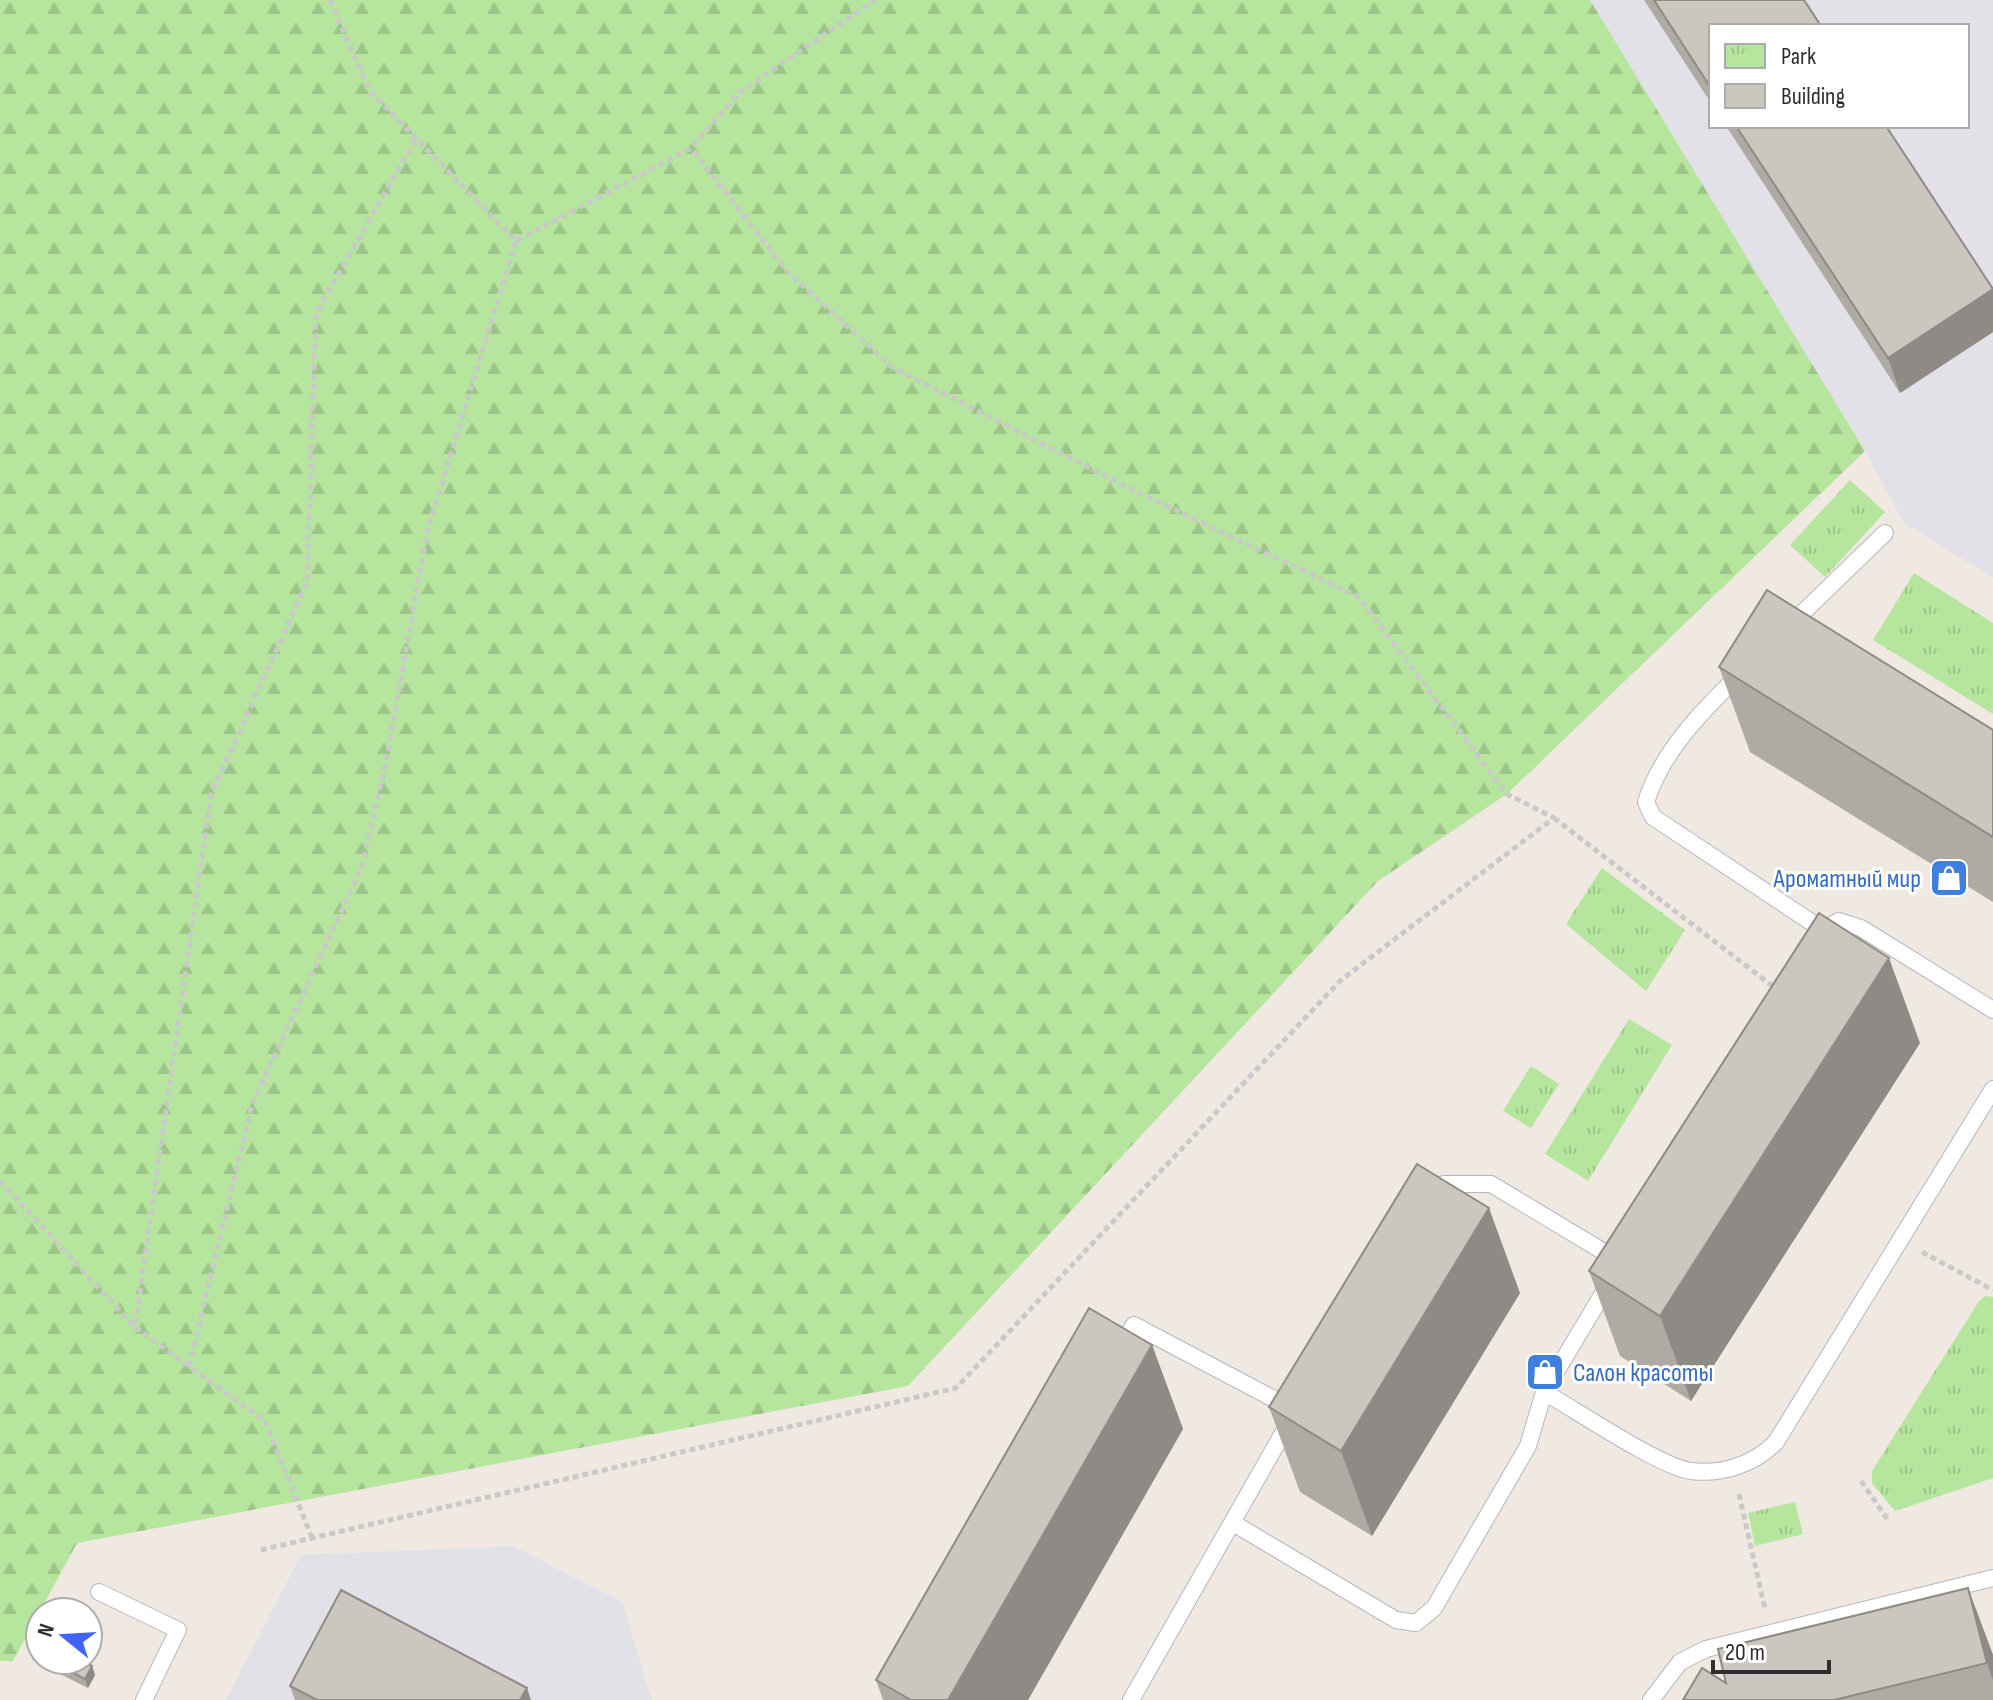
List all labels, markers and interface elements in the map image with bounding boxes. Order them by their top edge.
legend [1709,24,1969,128]
text: Park [1781,42,1816,71]
text: Building [1781,82,1845,111]
shop icon: Ароматный мир [1928,857,1970,899]
place label: Ароматный мир [1772,864,1921,895]
shop icon: Салон красоты [1524,1351,1566,1393]
place label: Салон красоты [1573,1358,1713,1389]
north arrow [24,1596,104,1676]
text: N [32,1621,61,1640]
scale bar [1713,1624,1829,1674]
text: 20 m [1725,1638,1765,1667]

